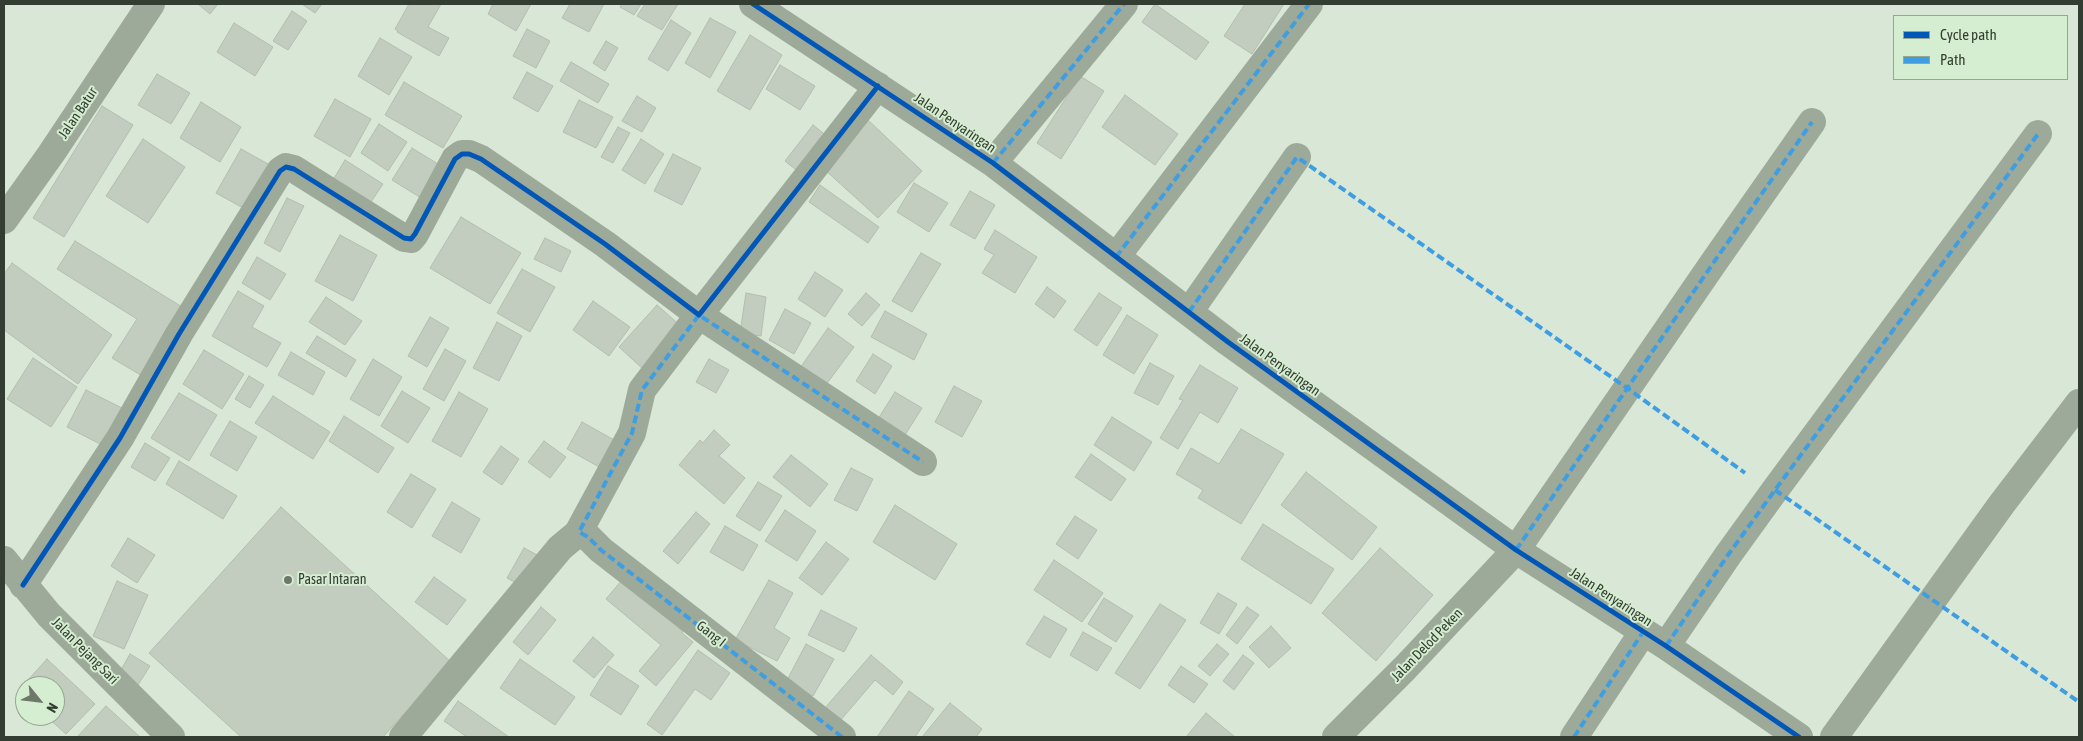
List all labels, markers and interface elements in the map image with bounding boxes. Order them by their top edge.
legend [1893,15,2068,80]
text: Cycle path [1940,26,1997,43]
text: Path [1940,51,1966,68]
street label: Jalan Batur [55,84,101,142]
street label: Jalan Penyaringan [911,89,999,157]
street label: Jalan Penyaringan [1237,330,1323,400]
street label: Jalan Penyaringan [1567,564,1655,630]
place label: Pasar Intaran [298,572,367,588]
marker: Pasar Intaran [282,574,294,586]
street label: Jalan Delod Peken [1388,605,1466,685]
street label: Jalan Pejang Sari [48,614,122,688]
street label: Gang I [693,617,729,651]
north arrow [15,676,65,726]
text: N [43,700,61,715]

